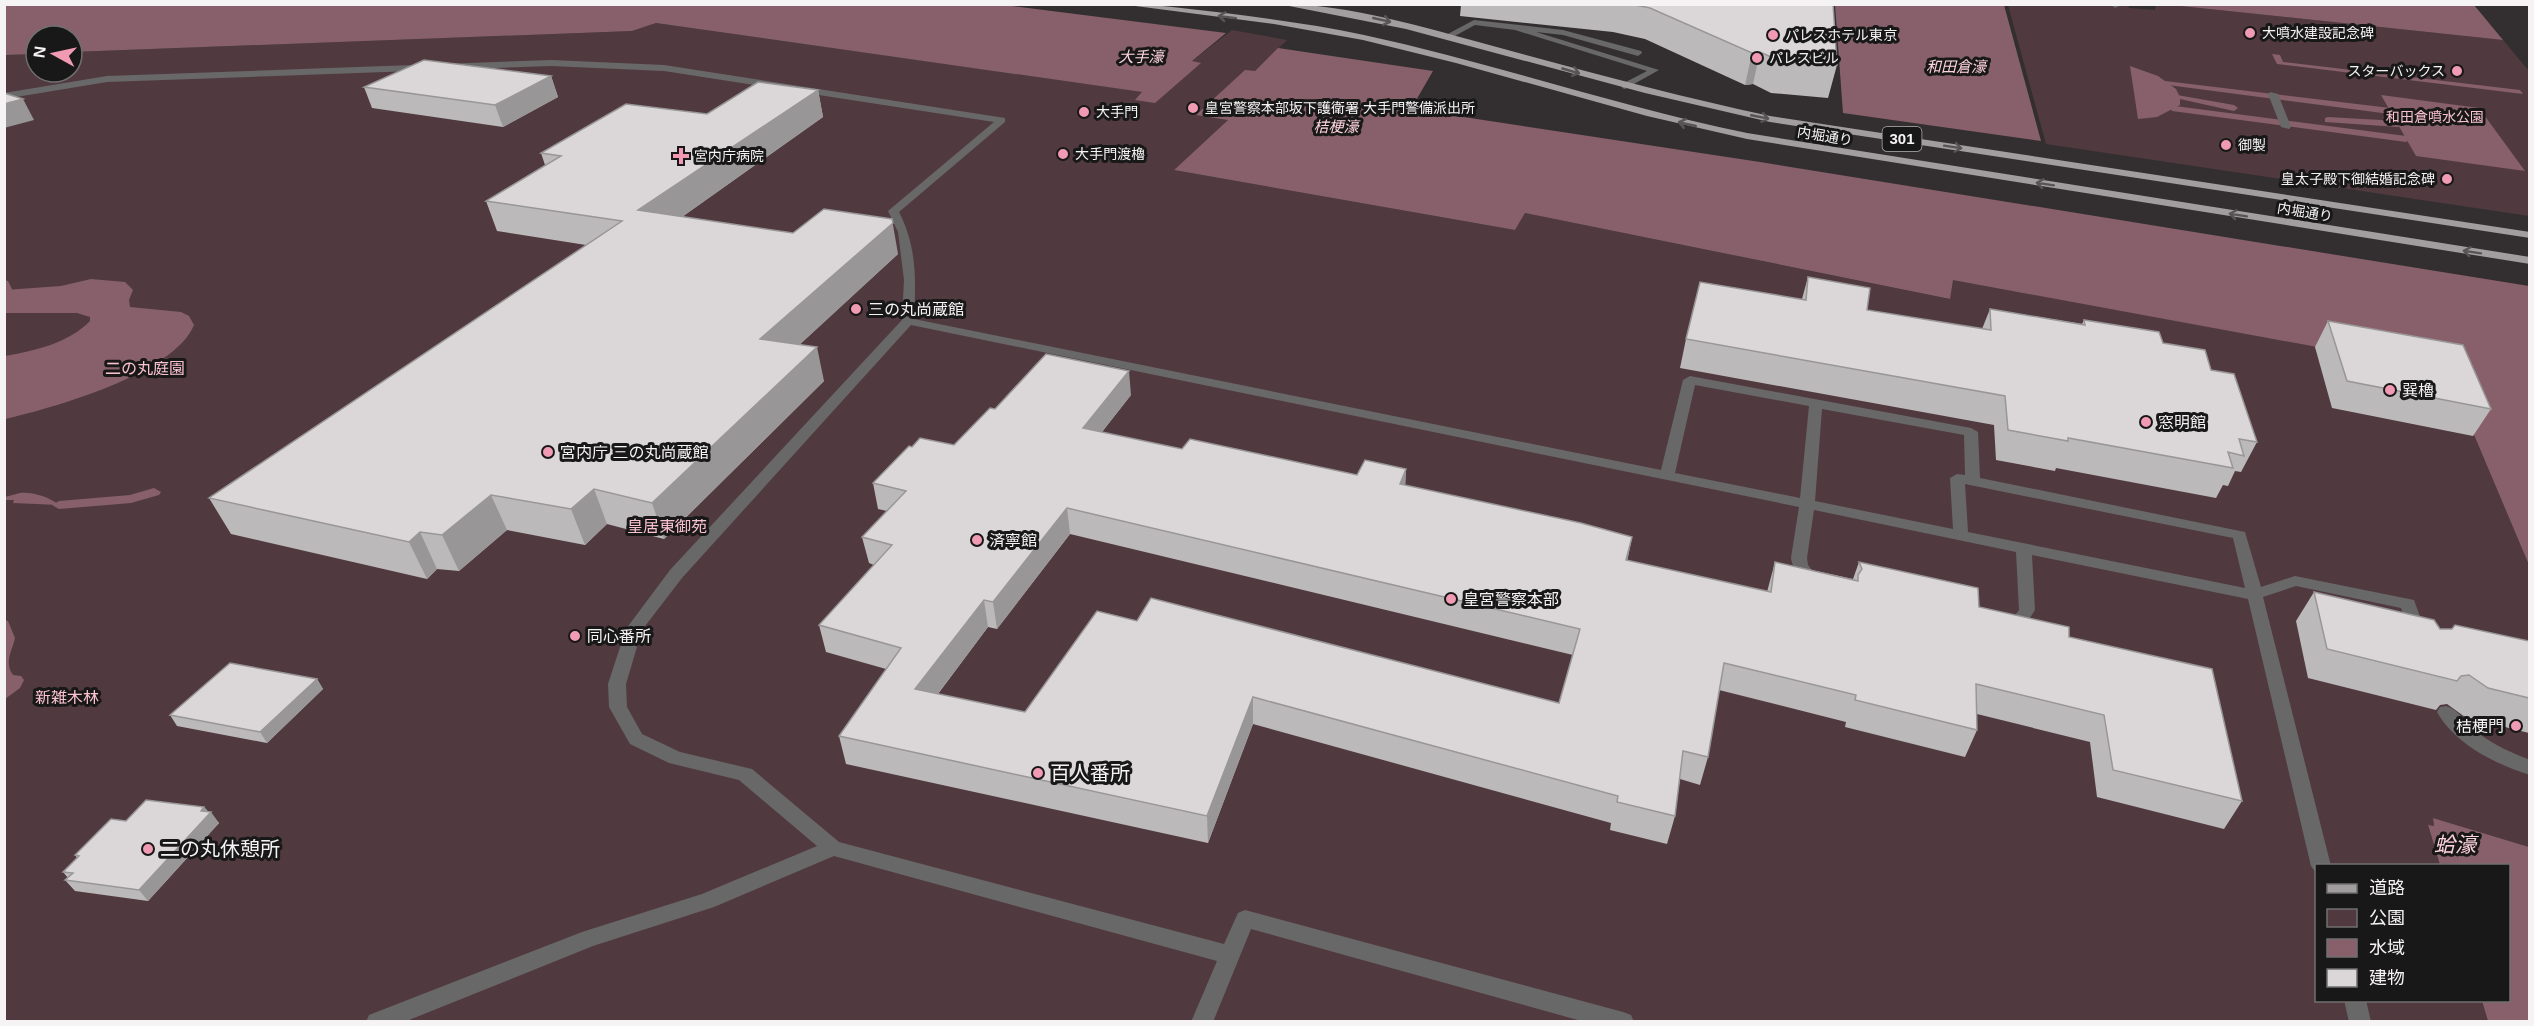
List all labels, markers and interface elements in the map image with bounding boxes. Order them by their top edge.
one-way arrow [1218,12,1237,23]
one-way arrow [1373,15,1392,27]
north arrow [24,24,84,84]
place label: 大噴水建設記念碑 [2262,25,2374,41]
marker: 大噴水建設記念碑 [2243,26,2257,40]
place label: パレスホテル東京 [1785,27,1897,43]
marker: パレスホテル東京 [1766,28,1780,42]
text: N [30,45,49,59]
water label: 大手濠 [1118,48,1166,65]
place label: パレスビル [1769,50,1839,66]
marker: パレスビル [1750,51,1764,65]
water label: 和田倉濠 [1926,58,1989,75]
place label: スターバックス [2348,63,2445,79]
marker: スターバックス [2450,64,2464,78]
one-way arrow [1561,65,1580,77]
place label: 皇宮警察本部坂下護衛署 大手門警備派出所 [1205,100,1475,116]
marker: 皇宮警察本部坂下護衛署 大手門警備派出所 [1186,101,1200,115]
place label: 大手門 [1096,104,1138,120]
marker: 大手門 [1077,105,1091,119]
park label: 和田倉噴水公園 [2386,109,2484,125]
one-way arrow [1750,112,1769,123]
one-way arrow [1678,117,1697,129]
water label: 桔梗濠 [1313,118,1361,135]
street label: 内堀通り [1796,124,1854,148]
road number: 301 [1882,127,1922,151]
place label: 御製 [2238,137,2266,153]
marker: 御製 [2219,138,2233,152]
one-way arrow [1942,142,1962,153]
place label: 大手門渡櫓 [1075,146,1145,162]
marker: 宮内庁病院 [672,147,690,165]
marker: 大手門渡櫓 [1056,147,1070,161]
place label: 宮内庁病院 [694,148,764,164]
place label: 皇太子殿下御結婚記念碑 [2281,171,2435,187]
marker: 皇太子殿下御結婚記念碑 [2440,172,2454,186]
one-way arrow [2036,179,2055,190]
street label: 内堀通り [2276,200,2334,224]
one-way arrow [2228,209,2248,220]
one-way arrow [2462,246,2482,257]
place label: 三の丸尚蔵館 [868,301,964,318]
marker: 三の丸尚蔵館 [849,302,863,316]
park label: 二の丸庭園 [105,360,185,377]
place label: 巽櫓 [2402,382,2434,399]
marker: 巽櫓 [2383,383,2397,397]
place label: 窓明館 [2158,414,2206,431]
marker: 窓明館 [2139,415,2153,429]
place label: 宮内庁 三の丸尚蔵館 [560,444,708,461]
marker: 宮内庁 三の丸尚蔵館 [541,445,555,459]
park label: 皇居東御苑 [627,518,707,535]
place label: 済寧館 [989,532,1037,549]
marker: 済寧館 [970,533,984,547]
place label: 皇宮警察本部 [1463,591,1559,608]
marker: 皇宮警察本部 [1444,592,1458,606]
place label: 同心番所 [587,628,651,645]
marker: 同心番所 [568,629,582,643]
park label: 新雑木林 [35,689,99,706]
place label: 桔梗門 [2456,718,2504,735]
marker: 桔梗門 [2509,719,2523,733]
place label: 百人番所 [1050,762,1130,784]
marker: 百人番所 [1031,766,1045,780]
water label: 蛤濠 [2434,833,2479,856]
place label: 二の丸休憩所 [160,838,280,860]
marker: 二の丸休憩所 [141,842,155,856]
legend [2315,864,2510,1002]
text: 道路 [2369,878,2405,898]
text: 公園 [2369,908,2405,928]
text: 水域 [2369,938,2405,958]
text: 建物 [2369,968,2405,988]

